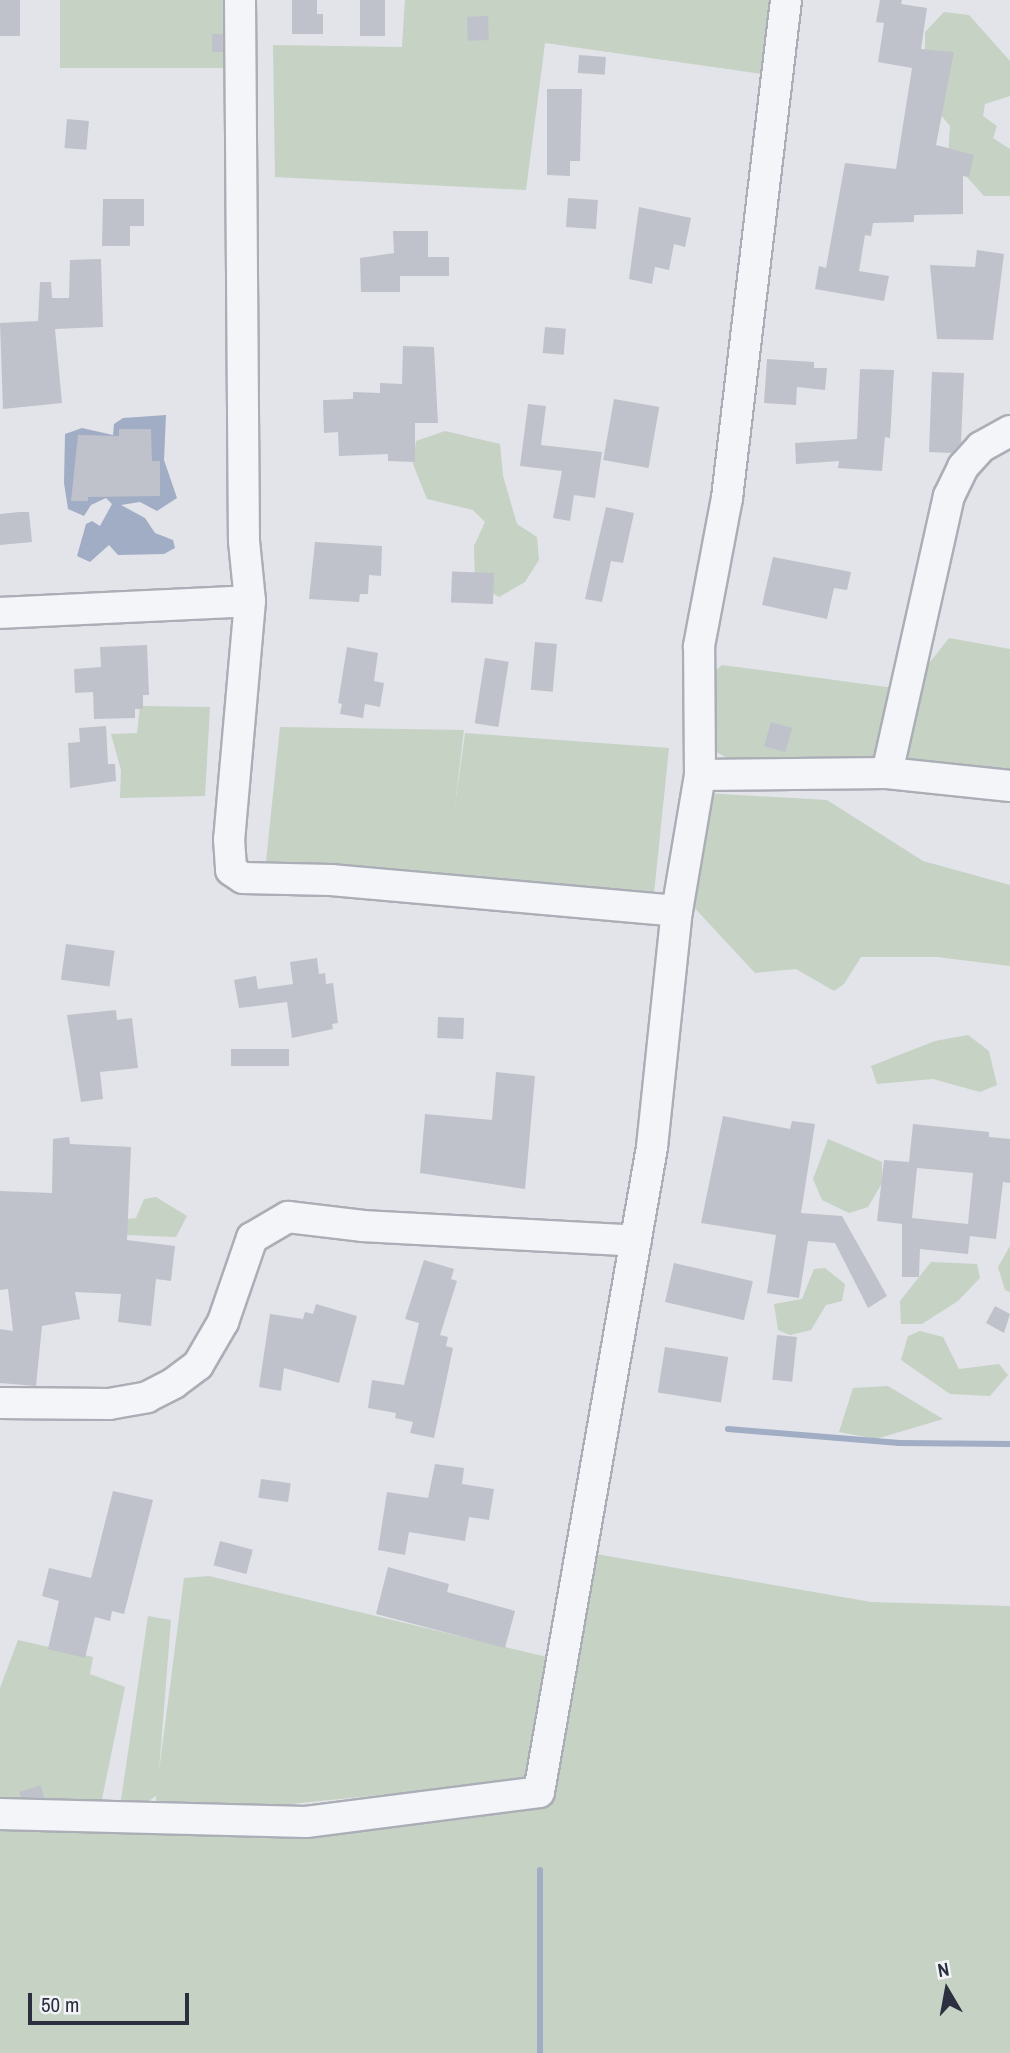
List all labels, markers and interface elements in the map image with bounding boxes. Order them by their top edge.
north arrow [912,1955,982,2025]
text: N [936,1956,951,1983]
scale bar [32,1980,192,2024]
text: 50 m [41,1990,79,2019]

